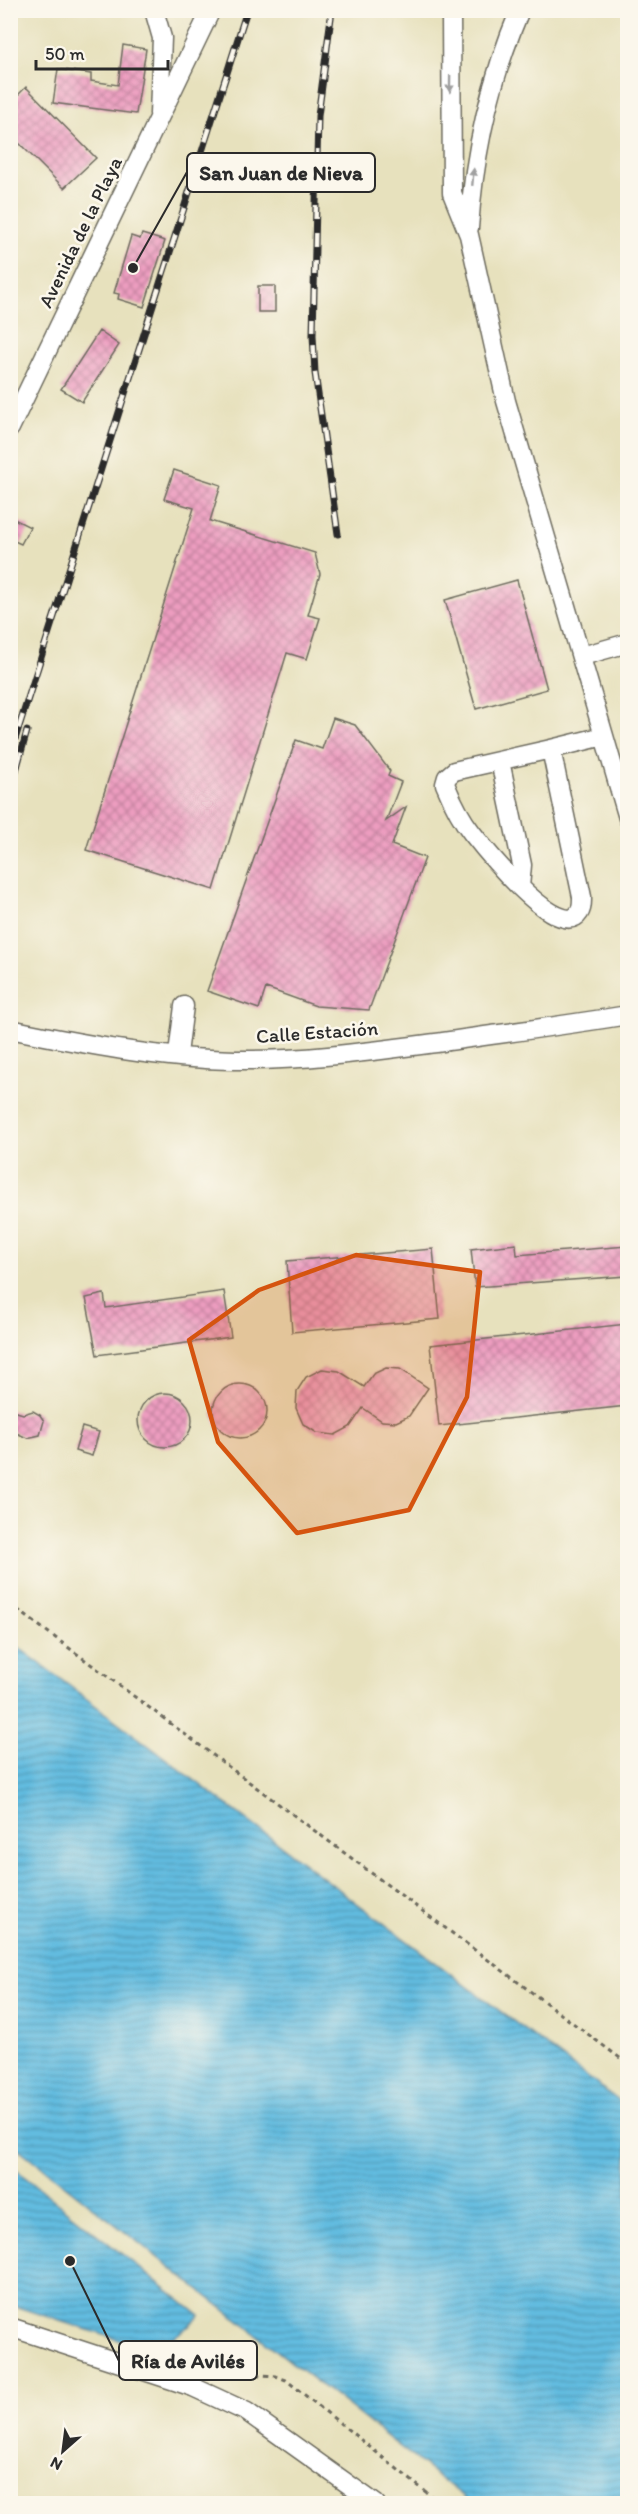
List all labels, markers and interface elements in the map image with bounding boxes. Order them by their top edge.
scale bar [36,33,168,71]
text: 50 m [45,43,85,65]
one-way arrow [445,75,455,94]
street label: Avenida de la Playa [33,152,127,311]
callout: San Juan de Nieva [187,153,375,192]
text: San Juan de Nieva [199,160,364,185]
one-way arrow [468,167,478,186]
street label: Calle Estación [255,1016,379,1048]
callout: Ría de Avilés [119,2341,257,2380]
text: Ría de Avilés [131,2348,245,2373]
north arrow [33,2421,93,2481]
text: N [47,2453,65,2475]

